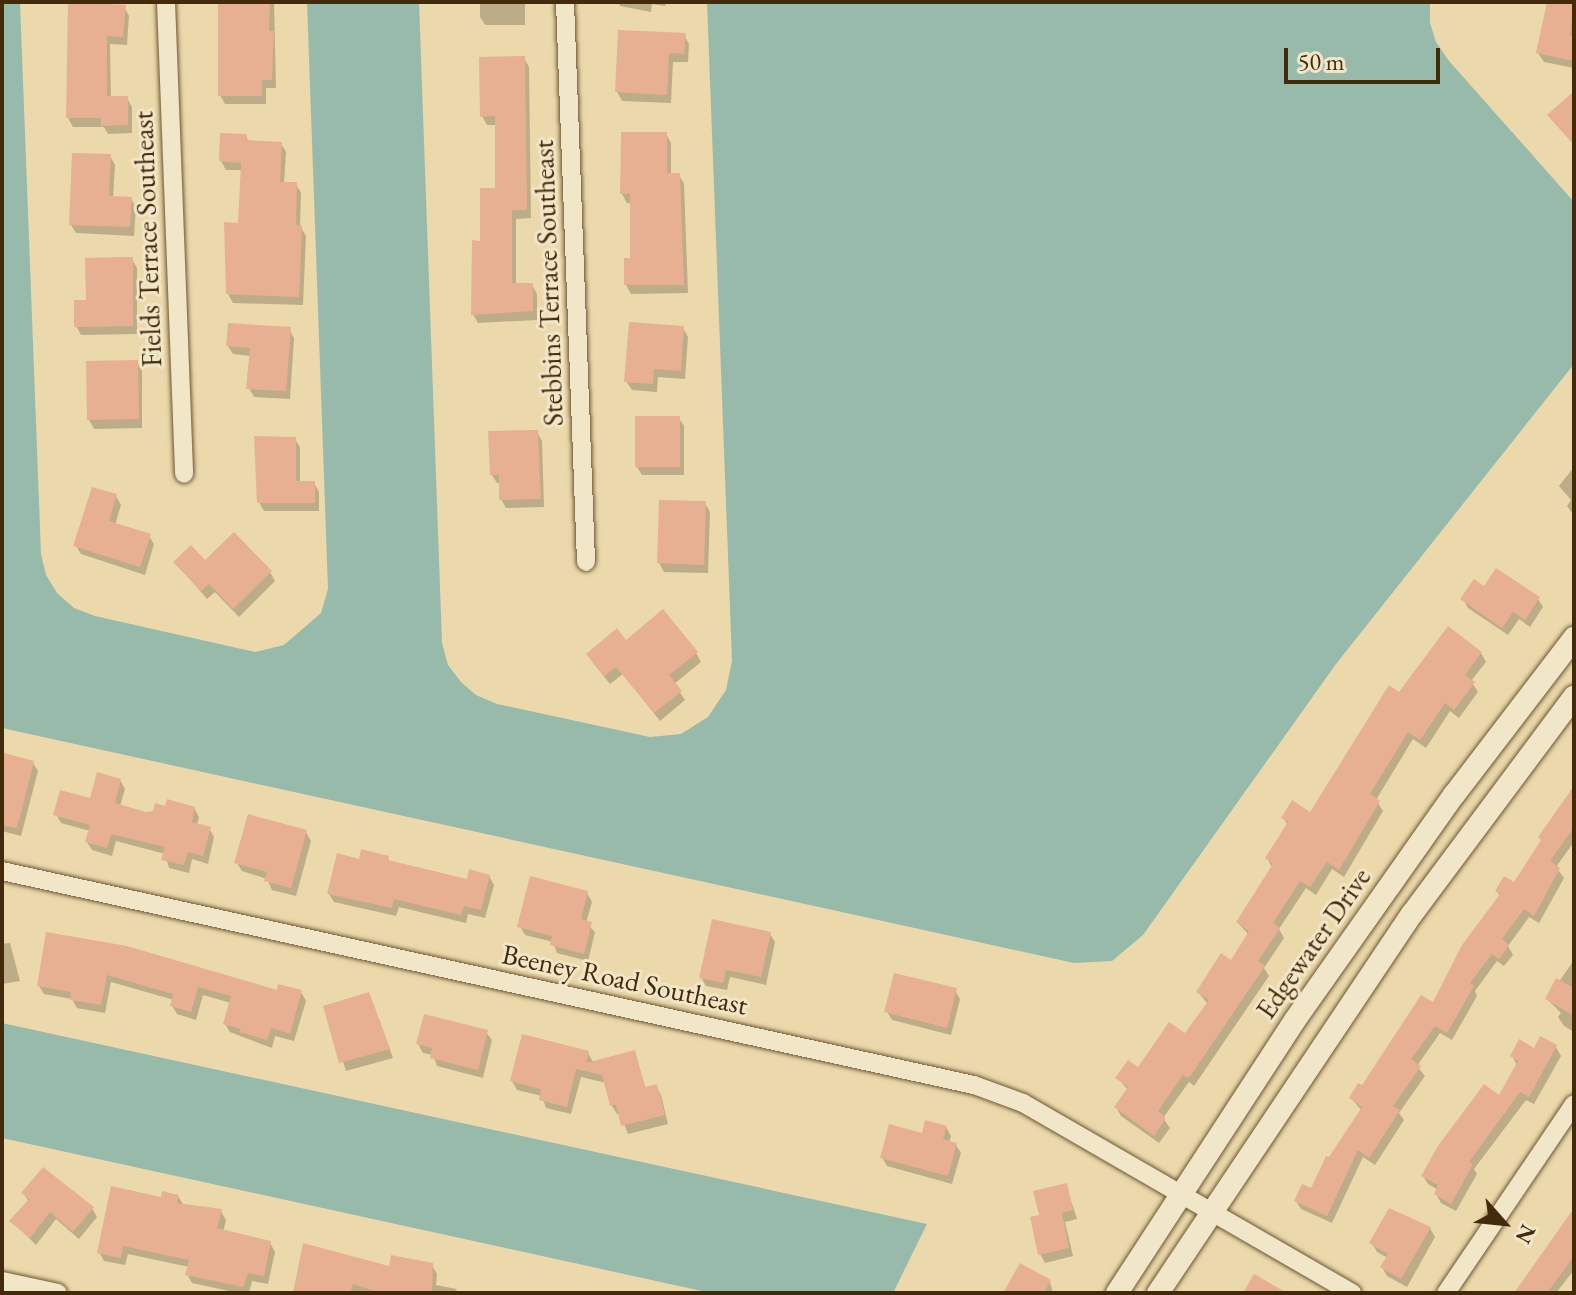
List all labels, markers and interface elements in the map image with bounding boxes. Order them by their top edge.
scale bar [1288,32,1444,82]
text: 50 m [1298,46,1345,77]
street label: Fields Terrace Southeast [126,110,168,368]
street label: Stebbins Terrace Southeast [526,139,570,427]
street label: Edgewater Drive [1249,861,1377,1025]
street label: Beeney Road Southeast [499,937,751,1021]
north arrow [1464,1183,1544,1263]
text: N [1509,1220,1543,1249]

